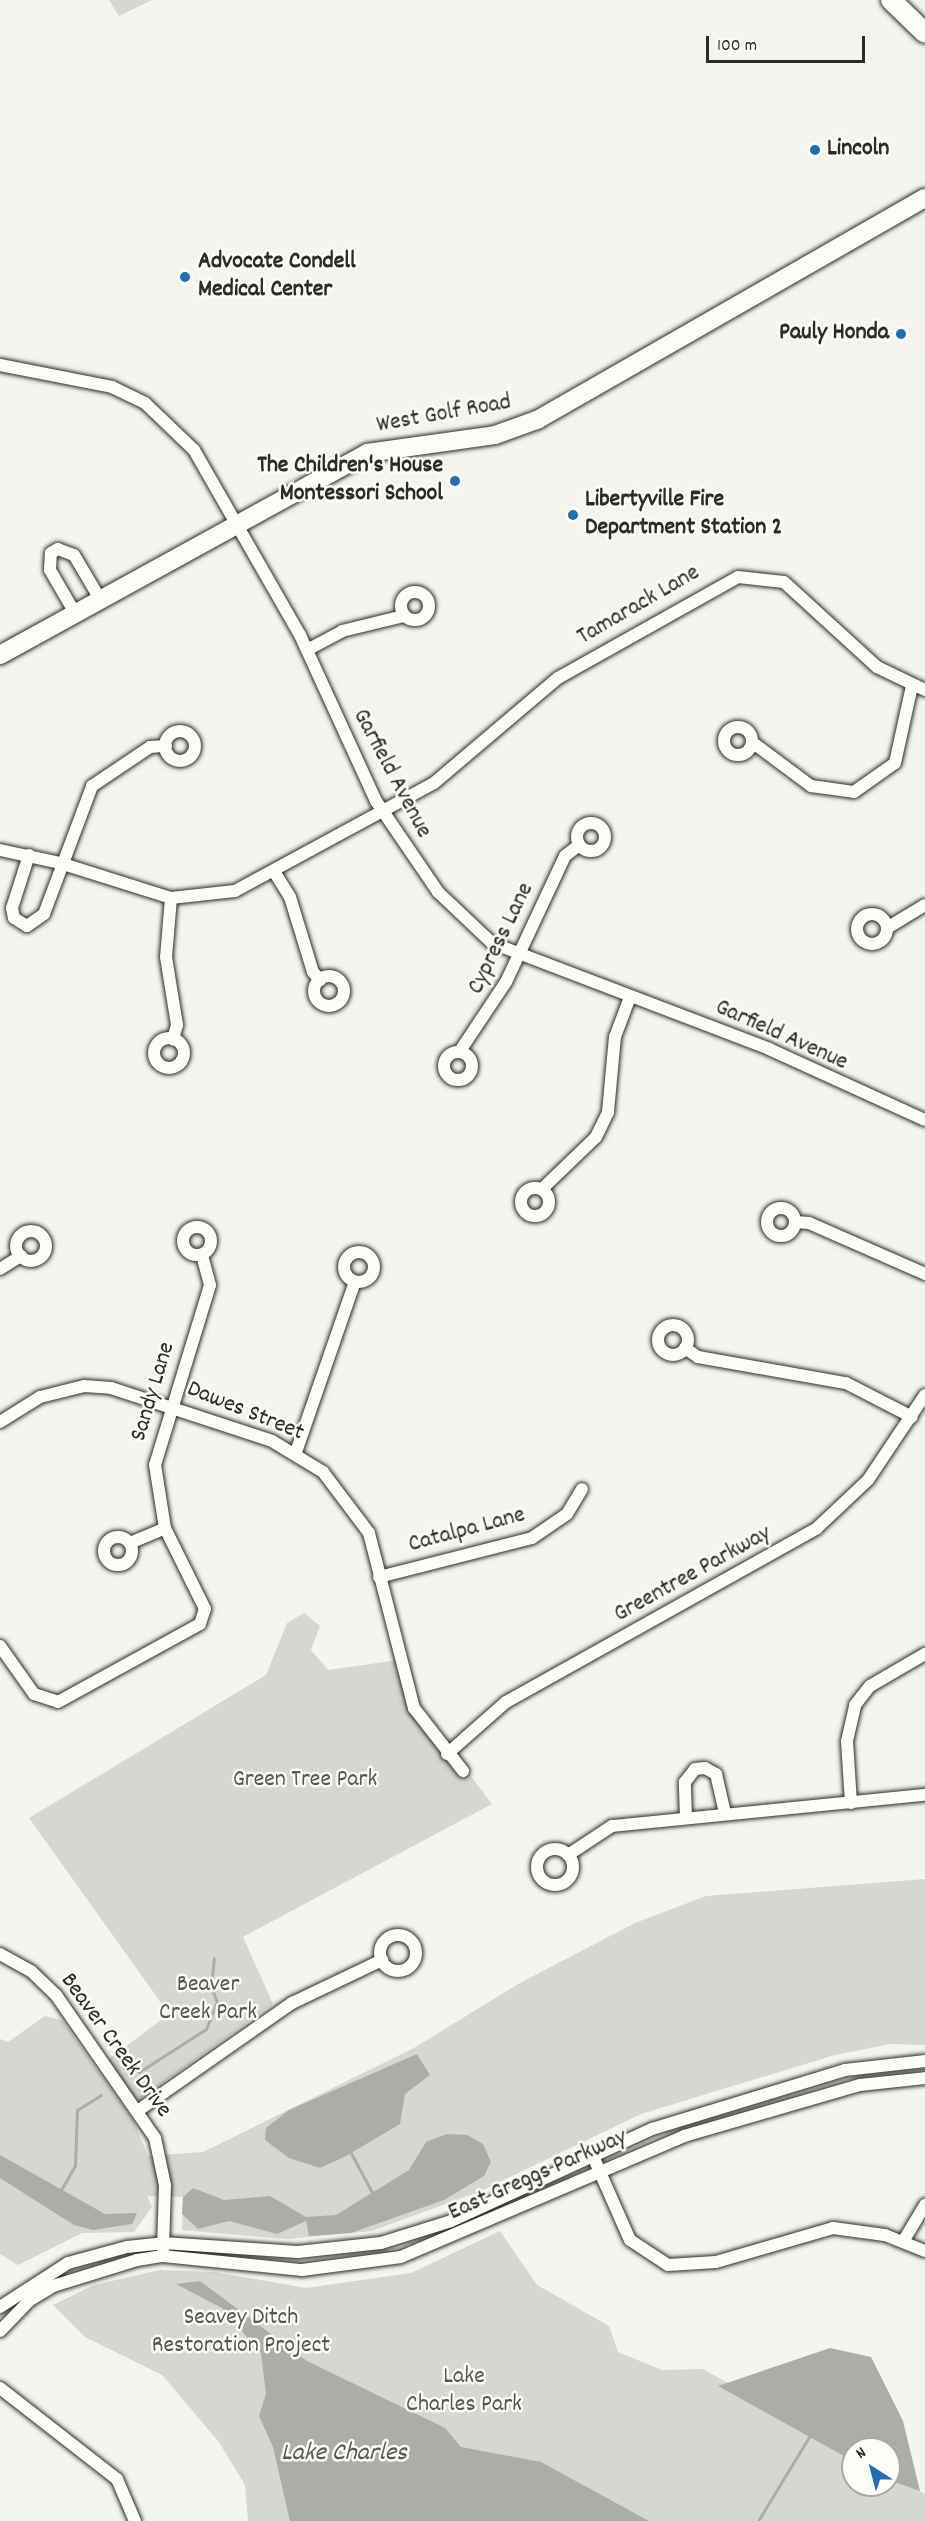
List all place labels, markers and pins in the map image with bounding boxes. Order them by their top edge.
place label: Lincoln [827,136,889,164]
marker: Lincoln [808,143,822,157]
place label: Advocate Condell Medical Center [198,249,356,305]
marker: Advocate Condell Medical Center [176,268,194,286]
place label: Pauly Honda [779,320,889,348]
marker: Pauly Honda [894,327,908,341]
place label: The Children's House Montessori School [257,453,443,509]
marker: The Children's House Montessori School [448,474,462,488]
place label: Libertyville Fire Department Station 2 [585,487,782,543]
marker: Libertyville Fire Department Station 2 [566,508,580,522]

